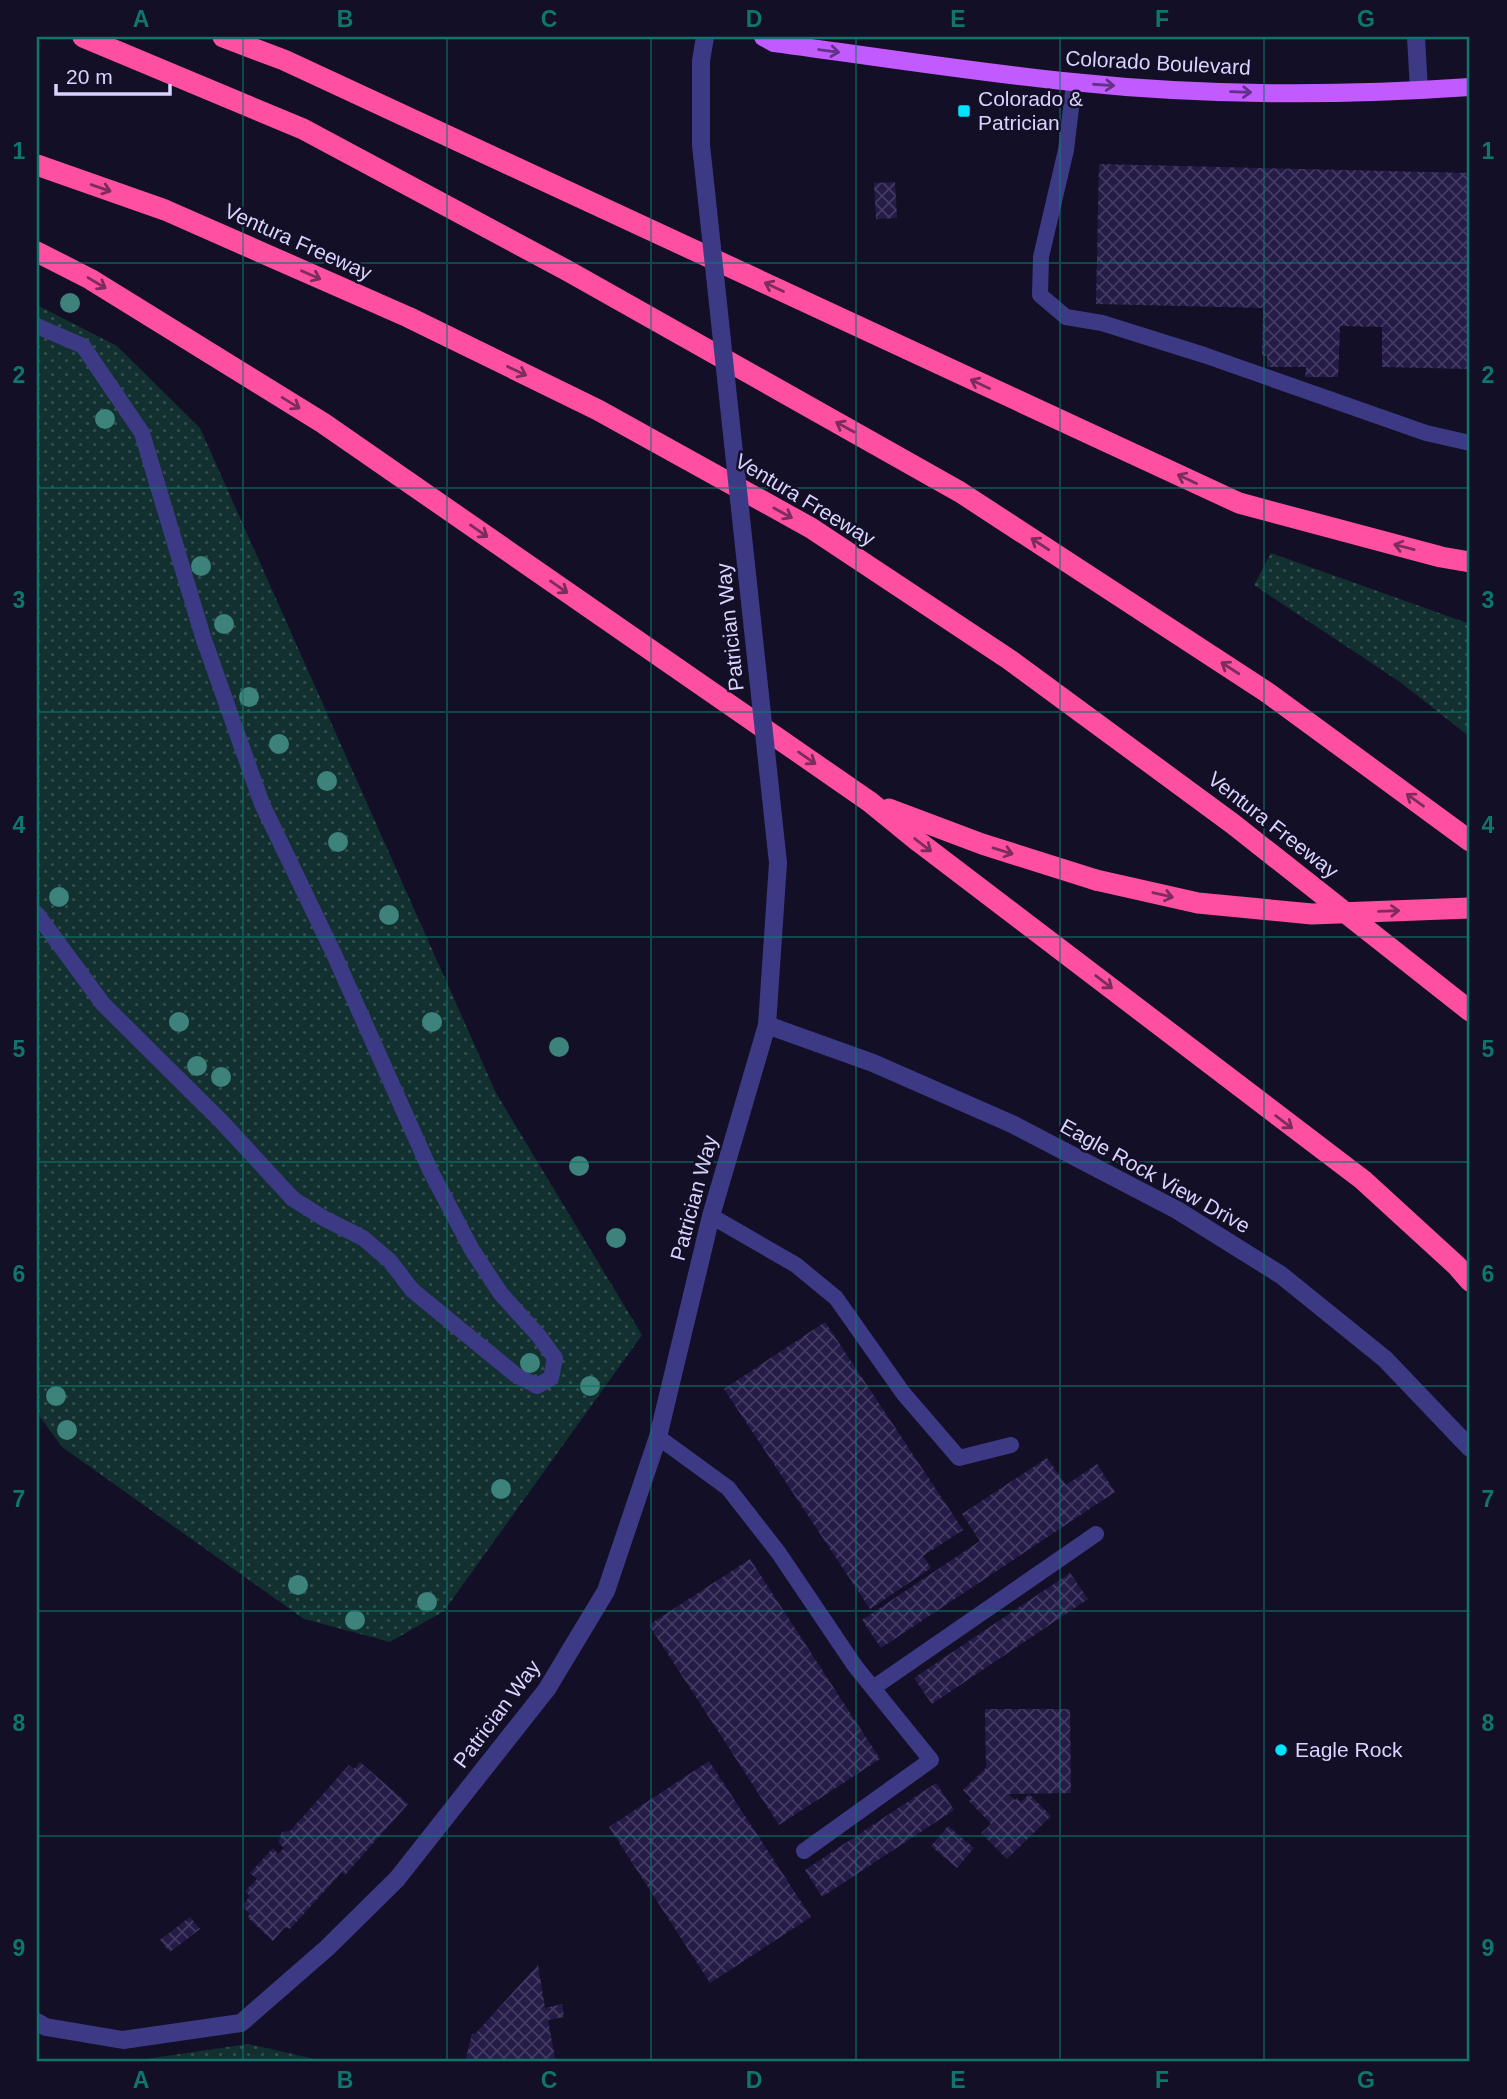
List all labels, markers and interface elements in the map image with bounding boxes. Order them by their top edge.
text: A [133,6,149,32]
text: B [337,6,353,32]
text: C [541,6,557,32]
text: D [746,6,762,32]
text: E [950,6,966,32]
text: F [1155,6,1169,32]
text: G [1357,6,1375,32]
one-way arrow [817,44,840,57]
street label: Colorado Boulevard [1065,46,1251,79]
scale bar [56,52,170,96]
text: 20 m [66,65,113,88]
one-way arrow [1092,78,1115,91]
one-way arrow [1229,85,1252,98]
place label: Colorado & Patrician [978,87,1083,134]
marker: Colorado & Patrician [956,103,972,119]
text: 1 [13,138,26,164]
text: 1 [1482,138,1495,164]
one-way arrow [90,183,112,195]
street label: Ventura Freeway [221,199,376,285]
one-way arrow [300,269,321,282]
one-way arrow [87,277,107,291]
one-way arrow [764,280,785,293]
text: 2 [13,362,25,388]
text: 2 [1482,362,1494,388]
one-way arrow [506,364,527,378]
one-way arrow [970,377,992,390]
one-way arrow [280,397,300,411]
one-way arrow [835,420,855,434]
street label: Ventura Freeway [731,449,880,551]
one-way arrow [1177,472,1198,485]
one-way arrow [772,506,792,520]
one-way arrow [469,524,488,538]
one-way arrow [1031,536,1050,551]
one-way arrow [1393,539,1415,552]
street label: Patrician Way [711,561,748,692]
one-way arrow [549,579,568,594]
text: 3 [13,587,25,613]
text: 3 [1482,587,1494,613]
one-way arrow [1221,661,1240,675]
one-way arrow [796,751,816,765]
street label: Ventura Freeway [1204,767,1343,883]
one-way arrow [1406,793,1425,808]
text: 4 [13,812,26,838]
text: 4 [1482,812,1495,838]
one-way arrow [913,837,932,852]
one-way arrow [992,845,1014,858]
one-way arrow [1151,889,1174,902]
one-way arrow [1377,905,1400,918]
one-way arrow [1095,975,1113,990]
text: 5 [13,1036,26,1062]
text: 5 [1482,1036,1495,1062]
street label: Eagle Rock View Drive [1056,1114,1254,1237]
one-way arrow [1274,1114,1293,1129]
street label: Patrician Way [666,1132,721,1263]
text: 6 [13,1261,25,1287]
text: 6 [1482,1261,1494,1287]
text: 7 [13,1486,25,1512]
text: 7 [1482,1486,1494,1512]
street label: Patrician Way [449,1655,545,1772]
text: 8 [13,1710,26,1736]
text: 8 [1482,1710,1495,1736]
place label: Eagle Rock [1295,1738,1403,1761]
marker: Eagle Rock [1273,1742,1289,1758]
text: 9 [13,1935,25,1961]
text: 9 [1482,1935,1494,1961]
text: A [133,2067,149,2093]
text: B [337,2067,353,2093]
text: C [541,2067,557,2093]
text: D [746,2067,762,2093]
text: E [950,2067,966,2093]
text: F [1155,2067,1169,2093]
text: G [1357,2067,1375,2093]

